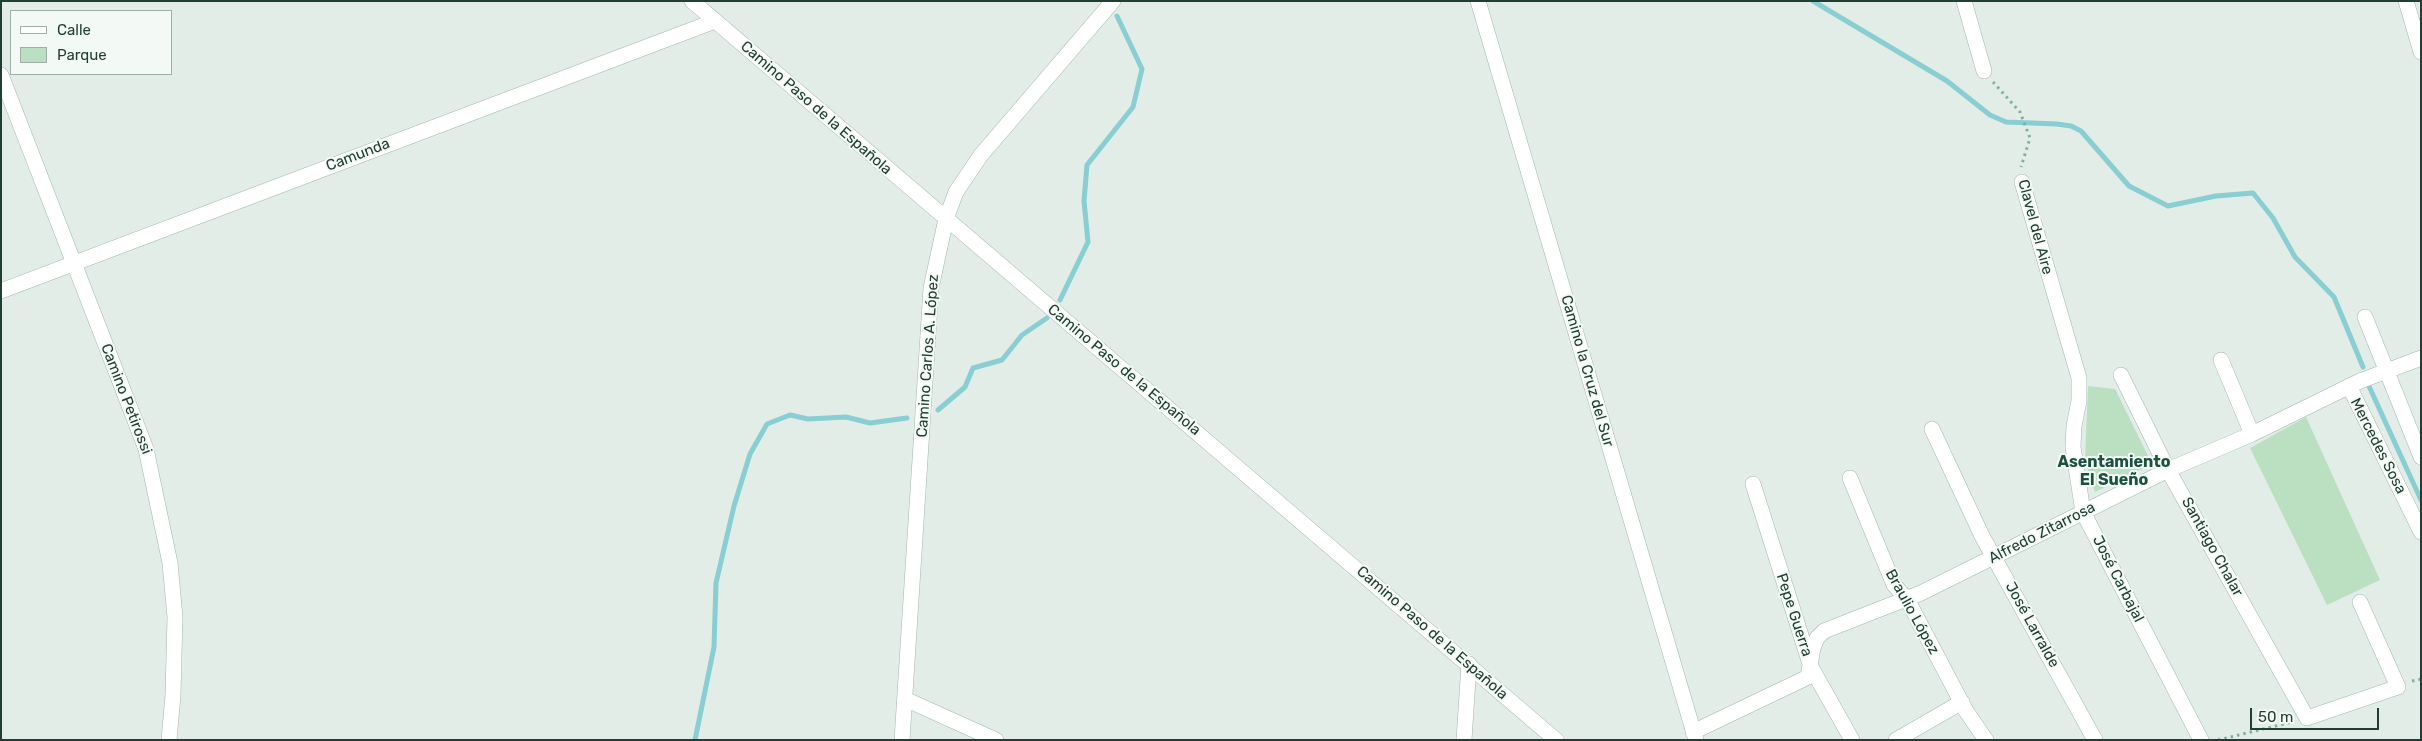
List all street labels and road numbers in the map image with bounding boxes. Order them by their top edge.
street label: Camino Paso de la Española [737,37,895,179]
street label: Camunda [324,135,392,175]
street label: Clavel del Aire [2014,177,2056,277]
street label: Camino Carlos A. López [913,274,943,438]
street label: Camino la Cruz del Sur [1557,293,1617,449]
street label: Camino Paso de la Española [1044,301,1204,439]
street label: Camino Petirossi [97,341,155,457]
street label: Mercedes Sosa [2346,395,2410,497]
street label: Santiago Chalar [2177,494,2247,600]
street label: Alfredo Zitarrosa [1986,498,2098,568]
street label: José Carbajal [2088,533,2148,625]
street label: Camino Paso de la Española [1353,562,1511,704]
street label: Braulio López [1881,566,1943,658]
street label: Pepe Guerra [1772,571,1816,659]
street label: José Larralde [2001,579,2063,671]

